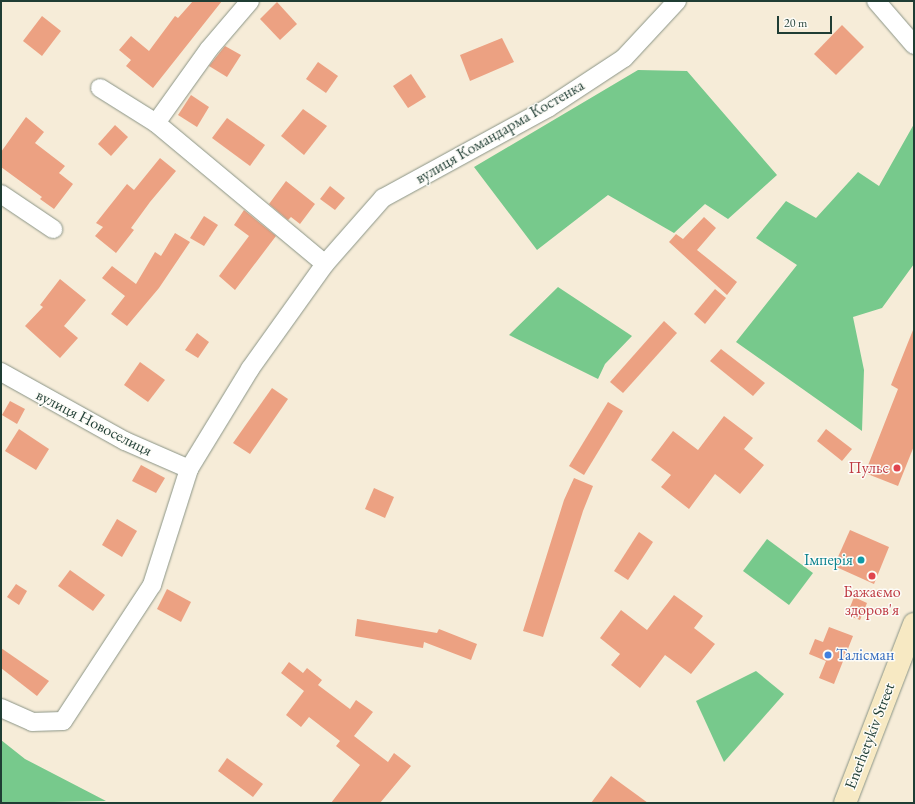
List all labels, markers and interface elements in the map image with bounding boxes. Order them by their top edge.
scale bar [779,8,834,34]
text: 20 m [784,15,807,31]
street label: вулиця Командарма Костенка [412,76,588,188]
street label: вулиця Новоселиця [33,386,155,460]
place label: Пульс [848,458,889,478]
marker: Пульс [892,463,902,473]
place label: Імперія [804,550,853,570]
marker: Імперія [856,555,866,565]
marker: Бажаємо здоров'я [867,571,877,581]
place label: Бажаємо здоров'я [843,582,901,620]
place label: Талісман [836,645,894,665]
marker: Талісман [823,650,833,660]
street label: Enerhetykiv Street [841,680,899,792]

